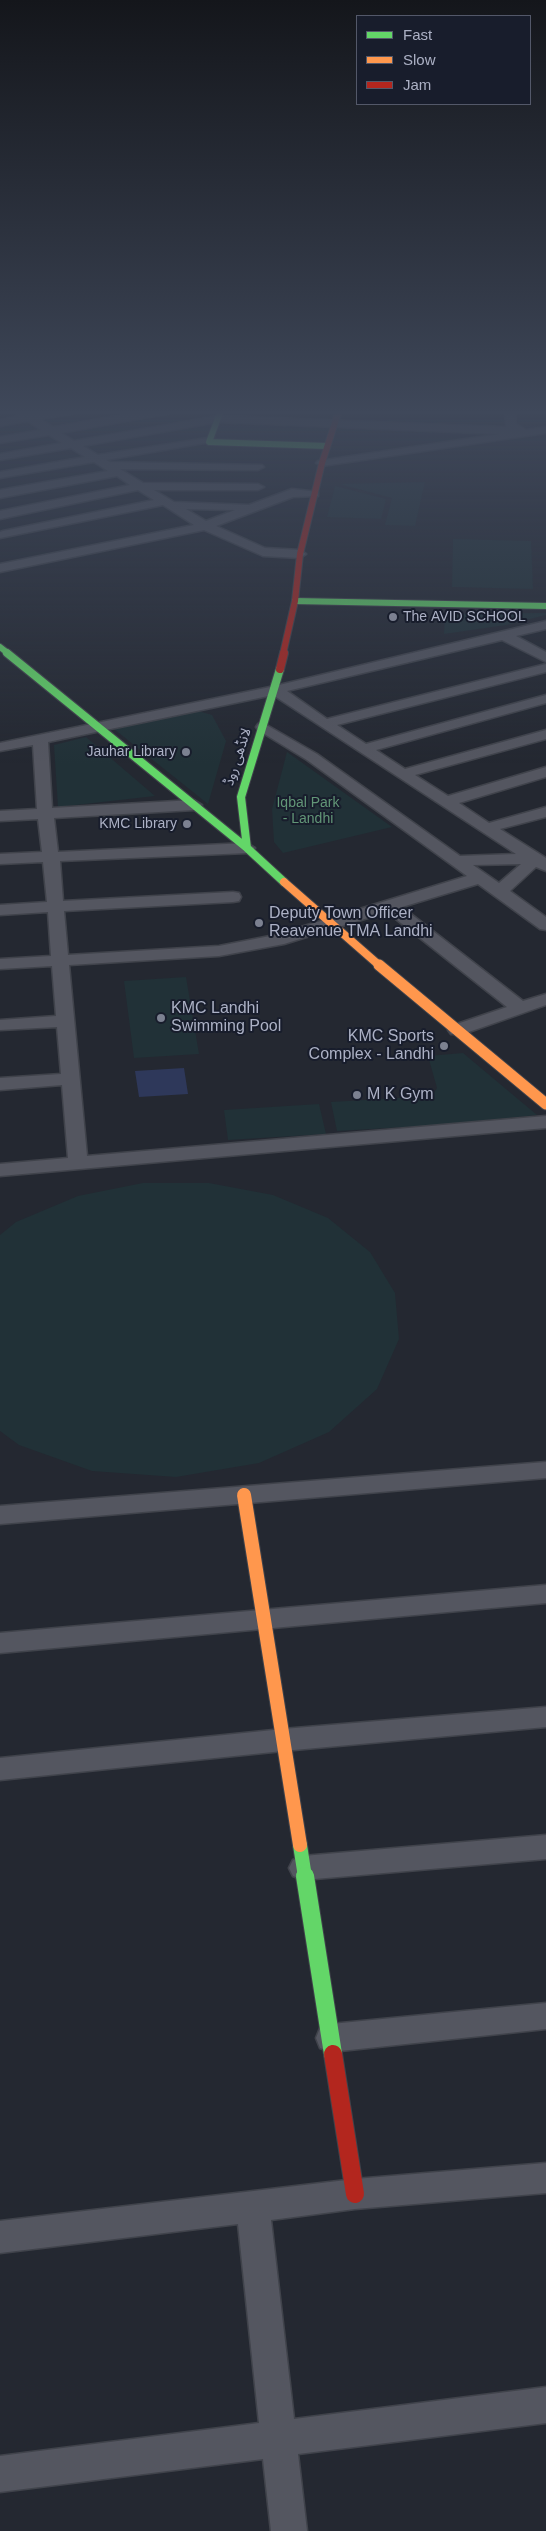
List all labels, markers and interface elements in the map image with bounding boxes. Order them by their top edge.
legend [356,15,531,105]
text: Fast [403,26,432,43]
text: Slow [403,51,436,68]
text: Jam [403,76,431,93]
place label: The AVID SCHOOL [403,609,526,625]
marker: The AVID SCHOOL [387,611,399,623]
street label: لانڈھی روڈ [221,726,255,788]
place label: Jauhar Library [87,744,176,760]
marker: Jauhar Library [180,746,192,758]
park label: Iqbal Park - Landhi [276,795,340,828]
place label: KMC Library [99,816,177,832]
marker: KMC Library [181,818,193,830]
place label: Deputy Town Officer Reavenue TMA Landhi [269,904,433,942]
marker: Deputy Town Officer Reavenue TMA Landhi [253,917,265,929]
place label: KMC Landhi Swimming Pool [171,999,281,1037]
marker: KMC Landhi Swimming Pool [155,1012,167,1024]
place label: KMC Sports Complex - Landhi [309,1027,434,1065]
marker: KMC Sports Complex - Landhi [438,1040,450,1052]
place label: M K Gym [367,1085,434,1105]
marker: M K Gym [351,1089,363,1101]

